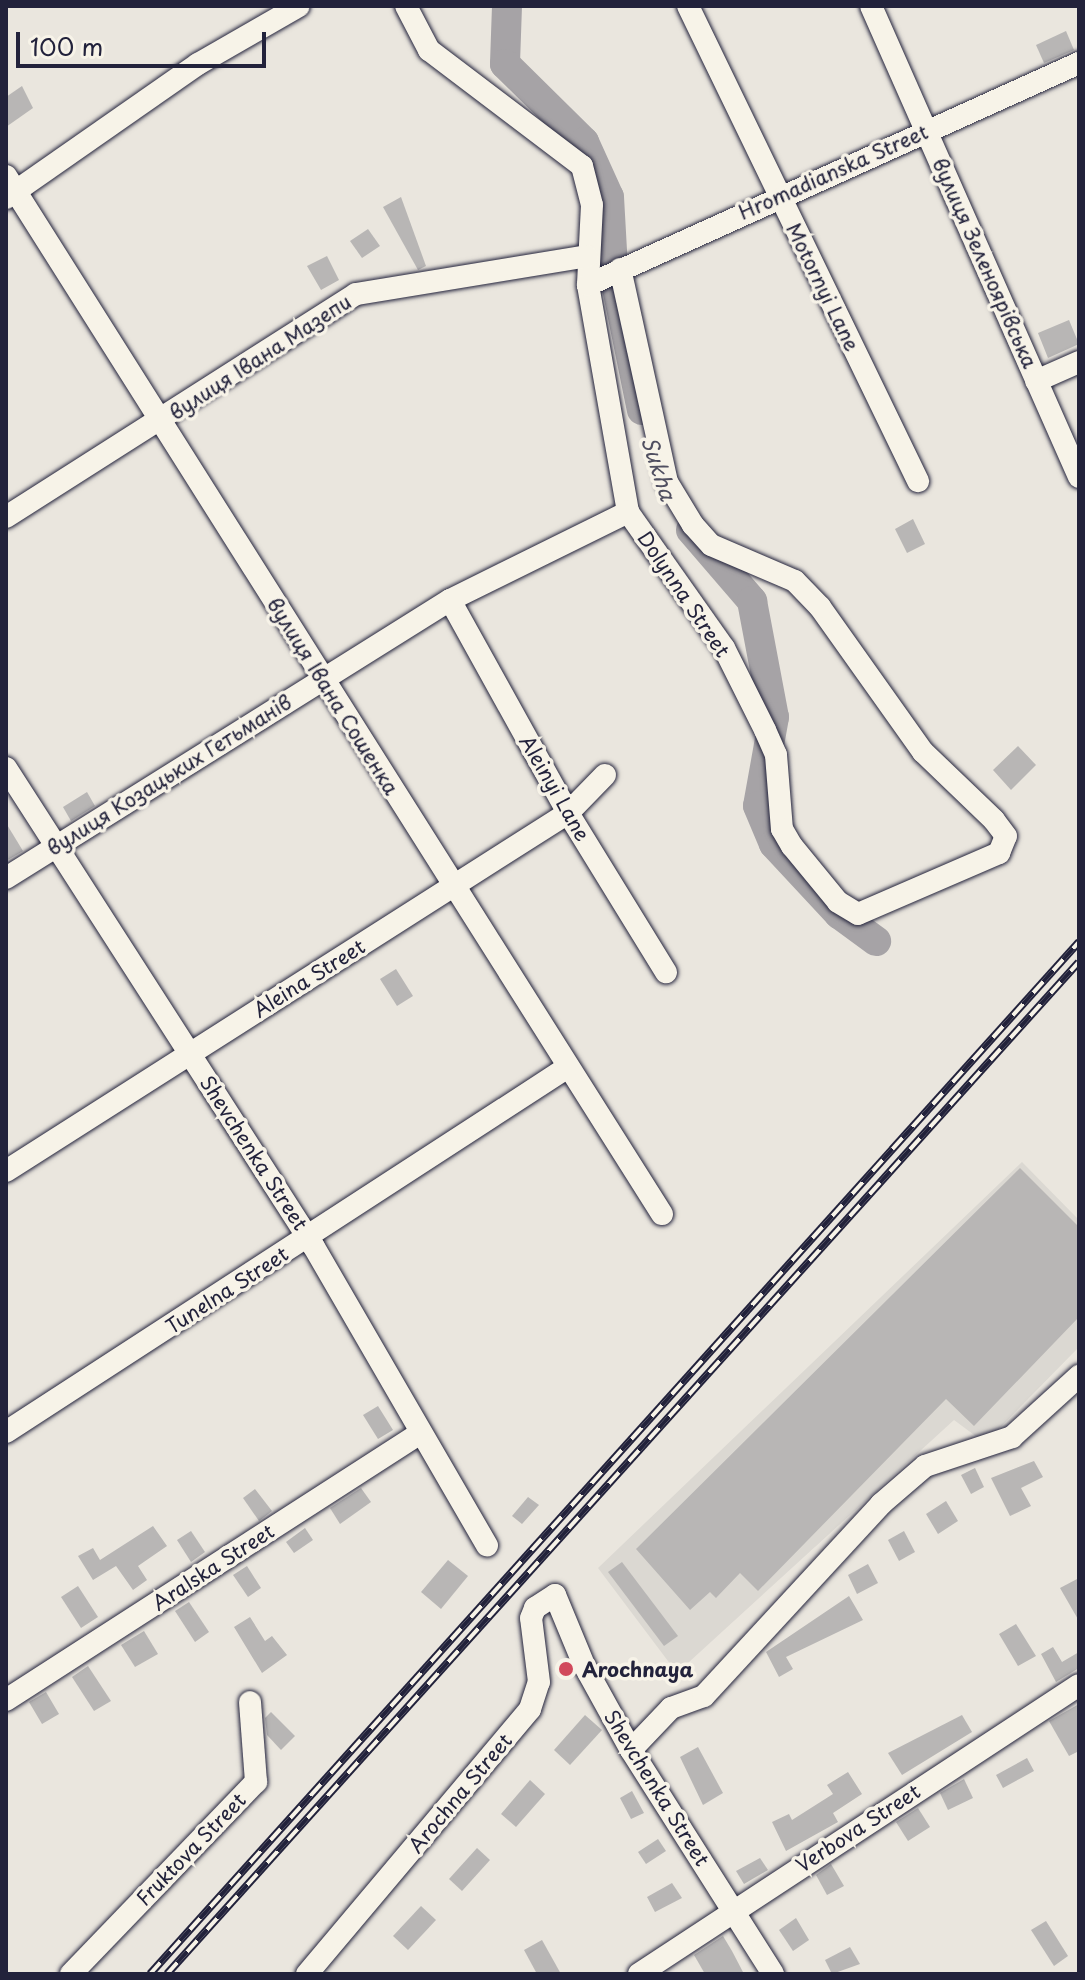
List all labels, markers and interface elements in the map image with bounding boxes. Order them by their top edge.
scale bar [20,16,270,66]
text: 100 m [30,28,103,64]
street label: Hromadianska Street [734,119,932,225]
street label: вулиця Зеленоярівська [928,154,1042,372]
street label: Motornyi Lane [782,219,864,355]
street label: вулиця Івана Мазепи [164,289,356,425]
water label: Sukha [637,433,683,503]
street label: Dolynna Street [633,527,735,661]
street label: вулиця Івана Сошенка [262,593,404,799]
street label: вулиця Козацьких Гетьманів [42,689,296,861]
street label: Aleinyi Lane [515,731,595,845]
street label: Aleina Street [249,934,369,1022]
street label: Shevchenka Street [195,1071,313,1235]
street label: Tunelna Street [161,1242,293,1338]
street label: Aralska Street [147,1518,279,1616]
place label: Arochnaya [582,1657,693,1681]
marker: Arochnaya [557,1660,575,1678]
street label: Shevchenka Street [599,1705,715,1871]
street label: Arochna Street [403,1729,517,1857]
street label: Verbova Street [792,1779,924,1877]
street label: Fruktova Street [131,1788,251,1910]

